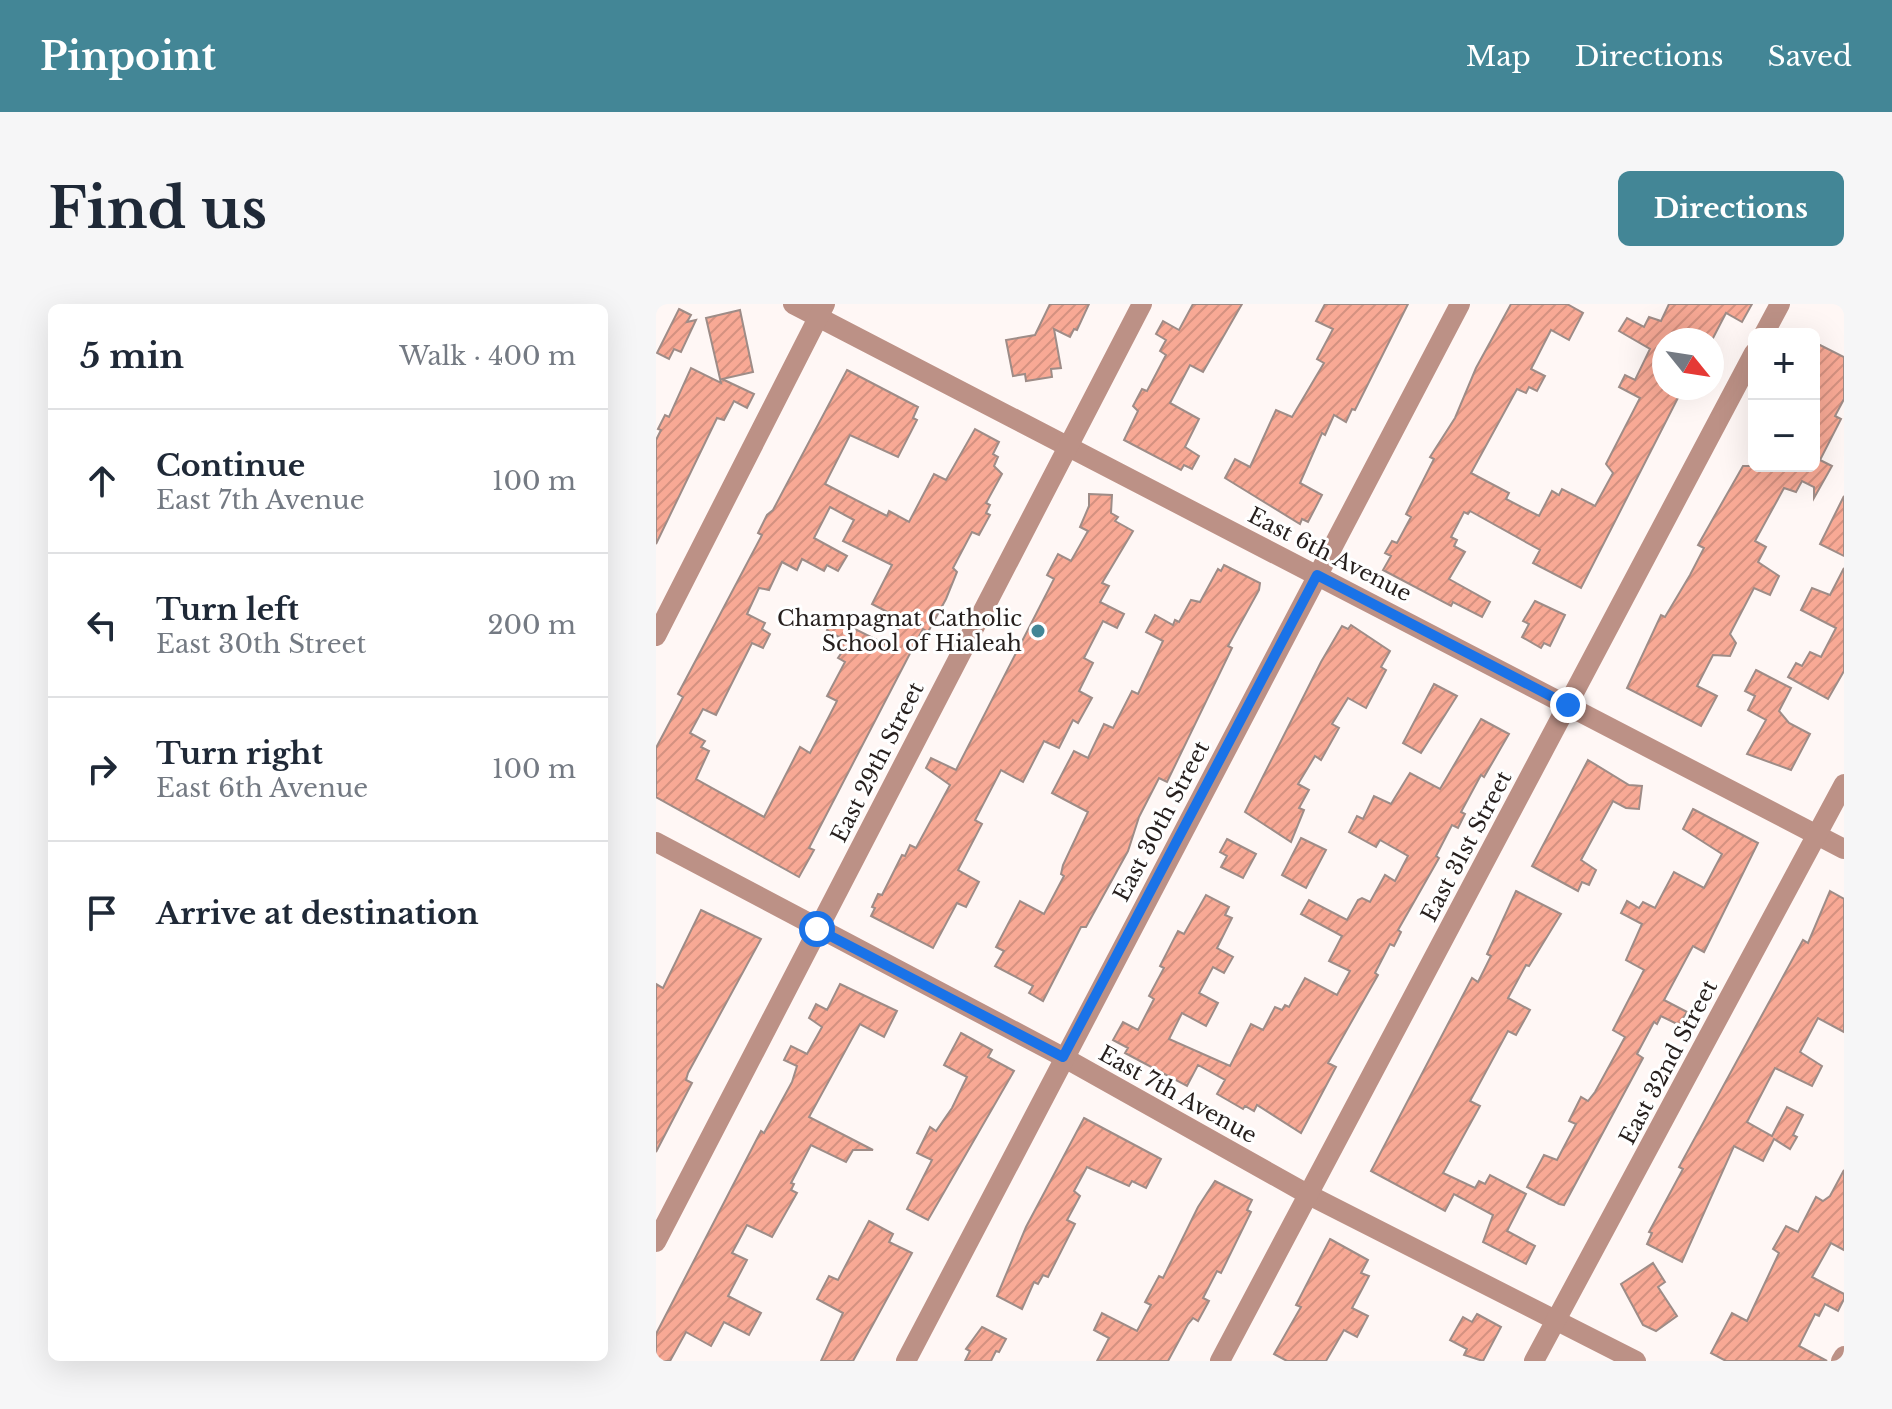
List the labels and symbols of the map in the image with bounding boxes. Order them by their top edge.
north arrow [1652,328,1724,400]
street label: East 6th Avenue [1244,502,1416,607]
place label: Champagnat Catholic School of Hialeah [777,605,1022,657]
marker: Champagnat Catholic School of Hialeah [1029,622,1047,640]
street label: East 29th Street [825,677,930,847]
route end [1550,687,1586,723]
street label: East 30th Street [1108,736,1215,906]
street label: East 31st Street [1415,766,1518,926]
route start [799,911,835,947]
street label: East 32nd Street [1614,975,1723,1149]
street label: East 7th Avenue [1094,1040,1261,1149]

